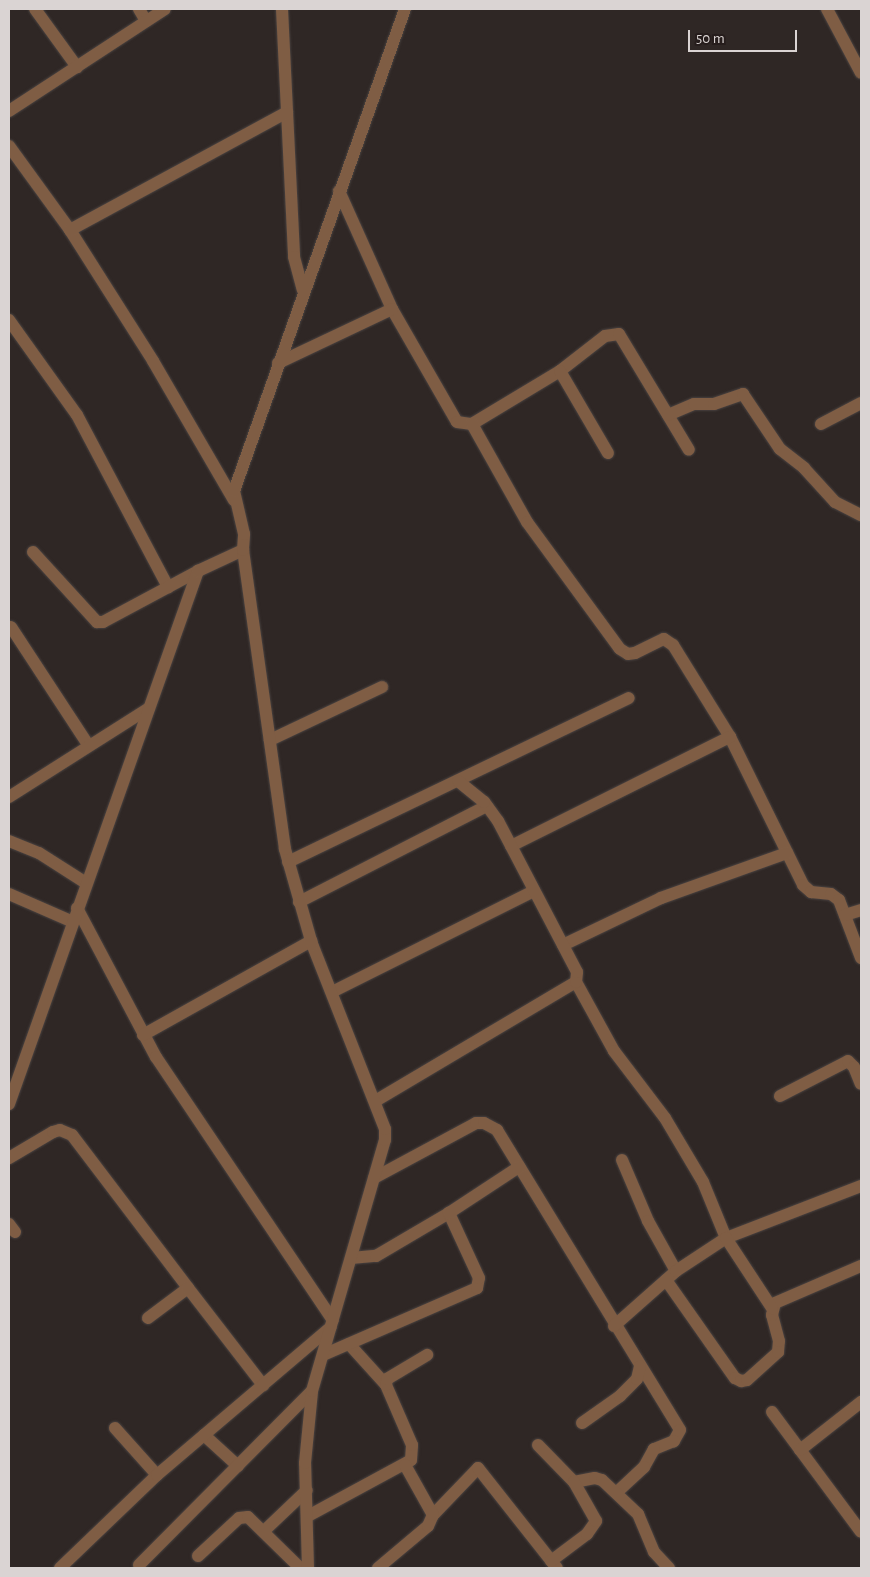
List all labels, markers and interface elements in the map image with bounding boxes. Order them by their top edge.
scale bar [690,20,799,52]
text: 50 m [696,31,725,46]

